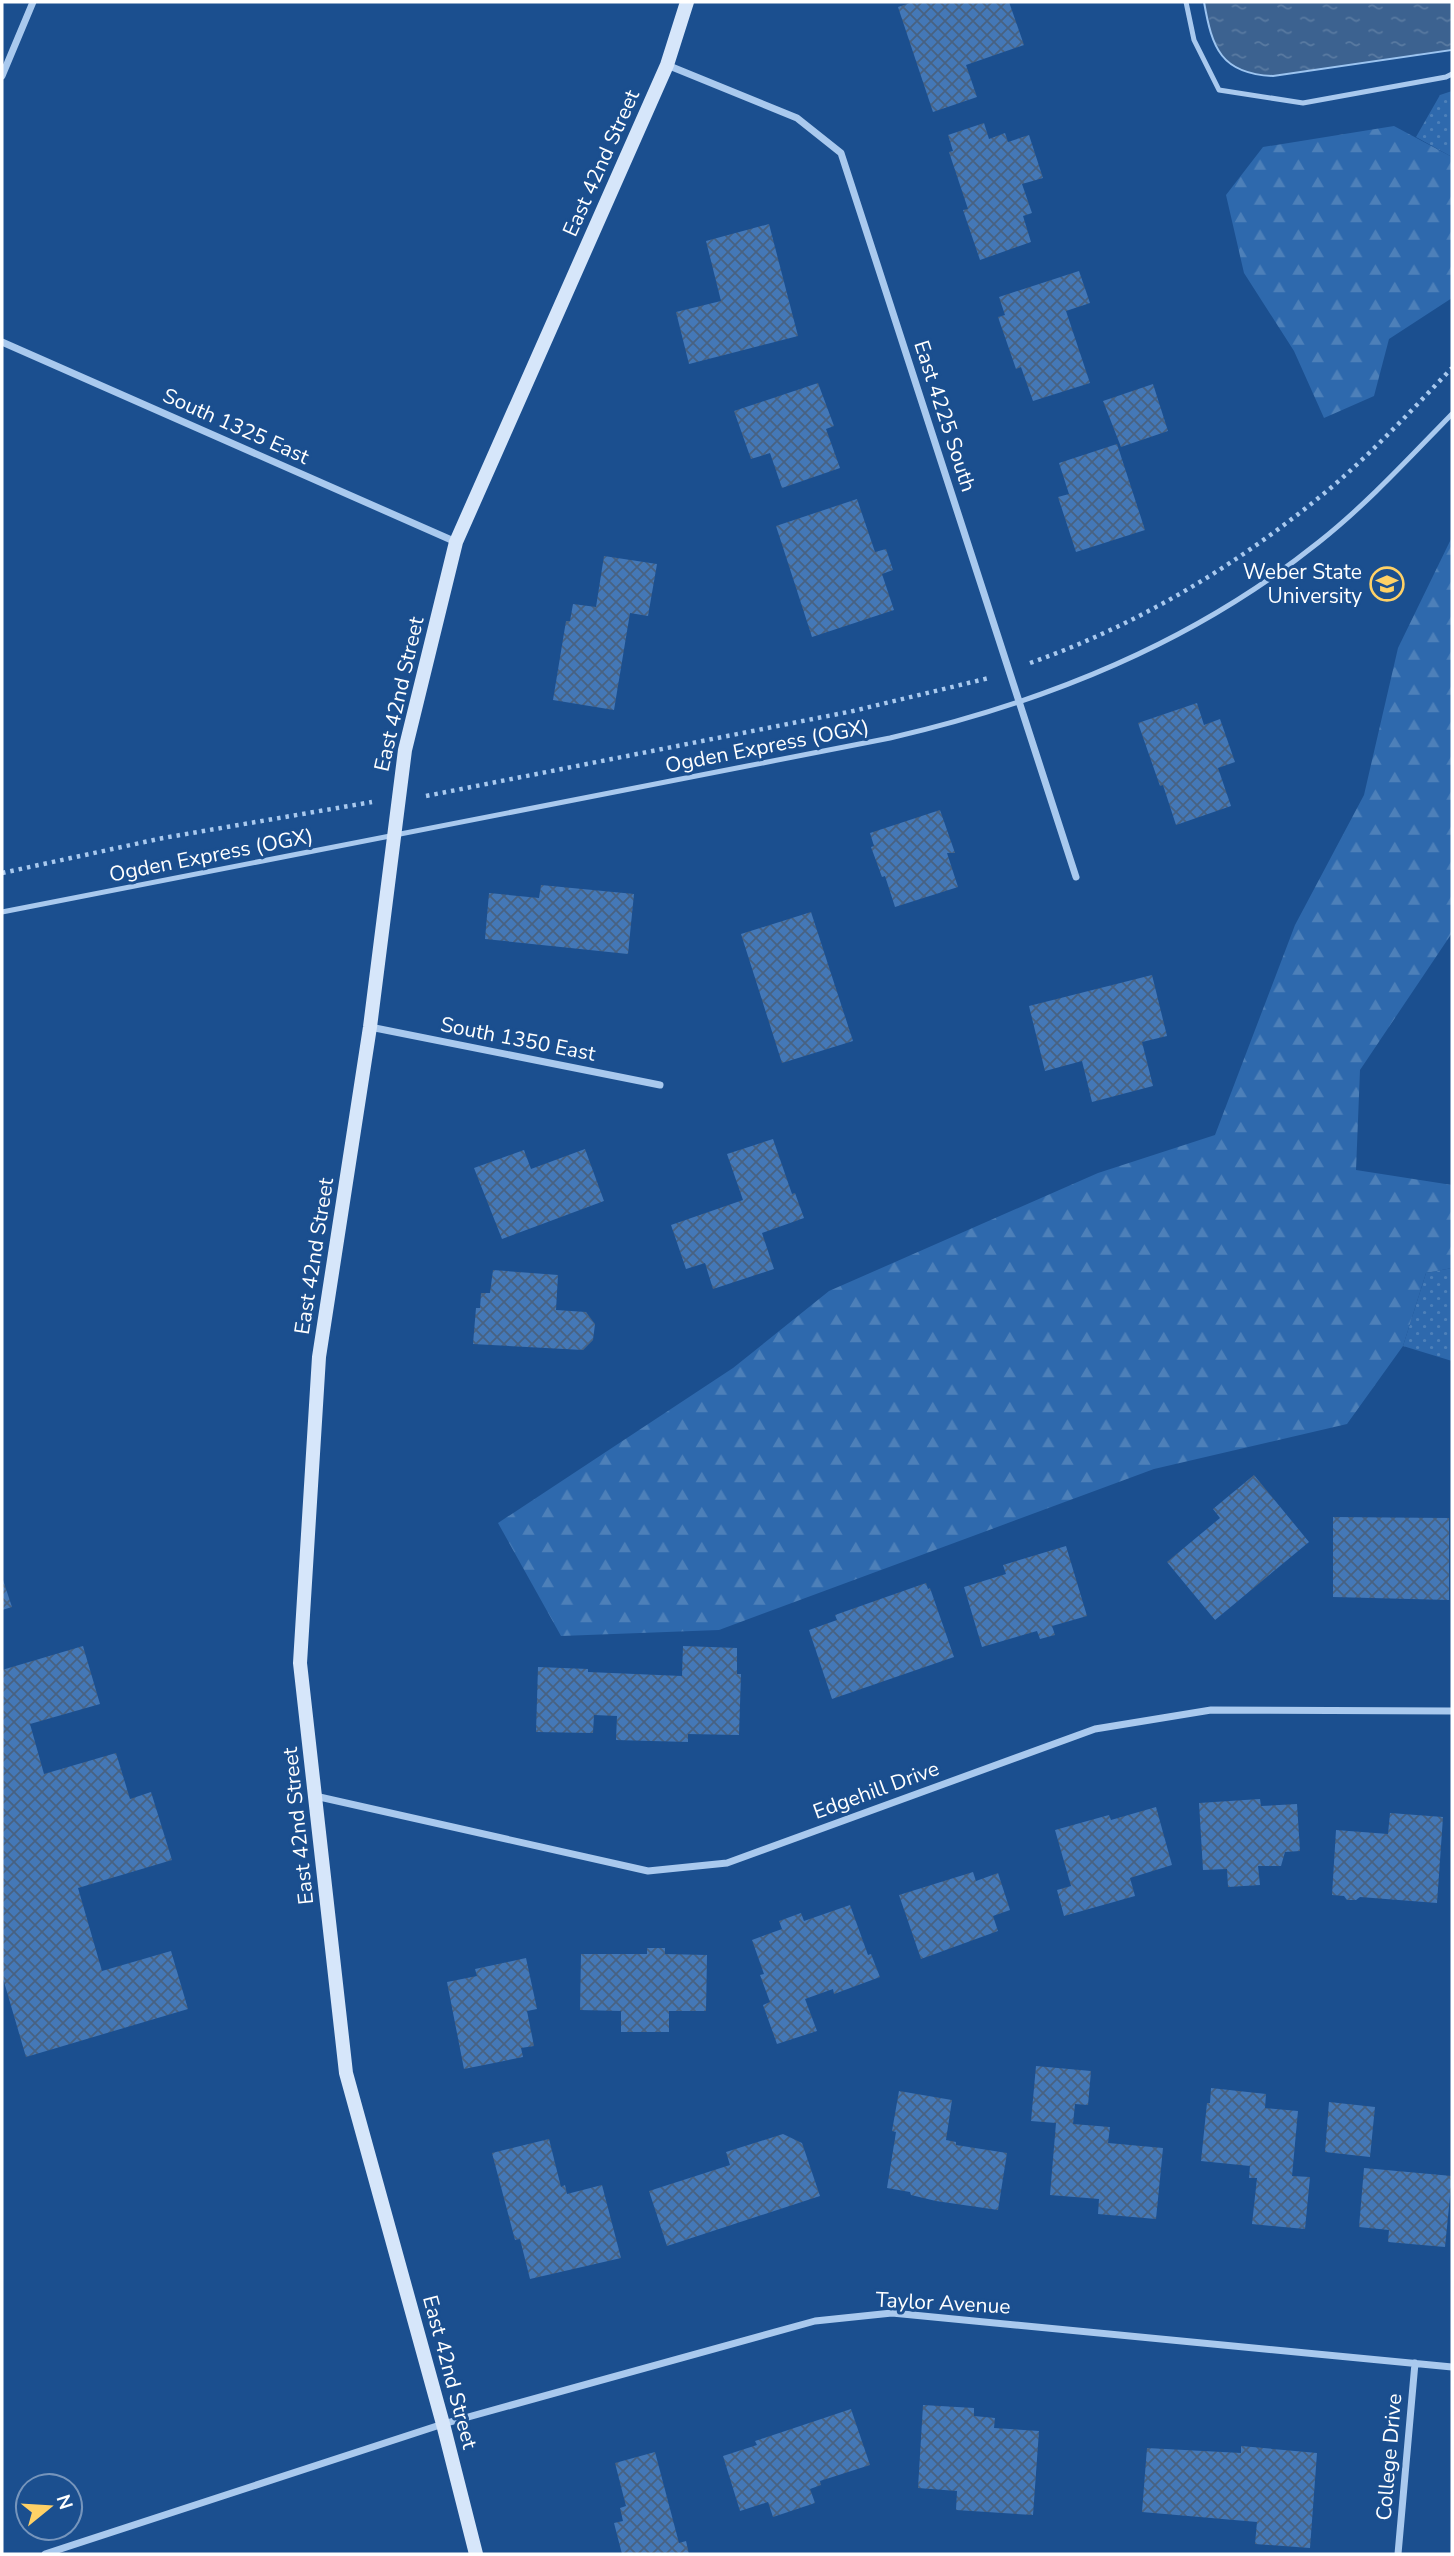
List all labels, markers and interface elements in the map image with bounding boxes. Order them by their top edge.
street label: East 42nd Street [556,85,646,241]
street label: East 4225 South [907,337,983,495]
street label: South 1325 East [158,381,314,471]
place label: Weber State University [1243,558,1362,610]
school or university icon: Weber State University [1368,565,1406,603]
street label: East 42nd Street [368,613,431,774]
street label: Ogden Express (OGX) [663,713,871,779]
street label: Ogden Express (OGX) [107,822,315,888]
street label: South 1350 East [438,1010,599,1068]
street label: East 42nd Street [288,1175,340,1336]
street label: East 42nd Street [276,1745,320,1906]
street label: Edgehill Drive [809,1754,943,1826]
street label: Taylor Avenue [875,2285,1011,2321]
street label: East 42nd Street [416,2292,484,2453]
street label: College Drive [1370,2392,1408,2522]
north arrow [14,2472,84,2542]
text: N [50,2491,79,2513]

